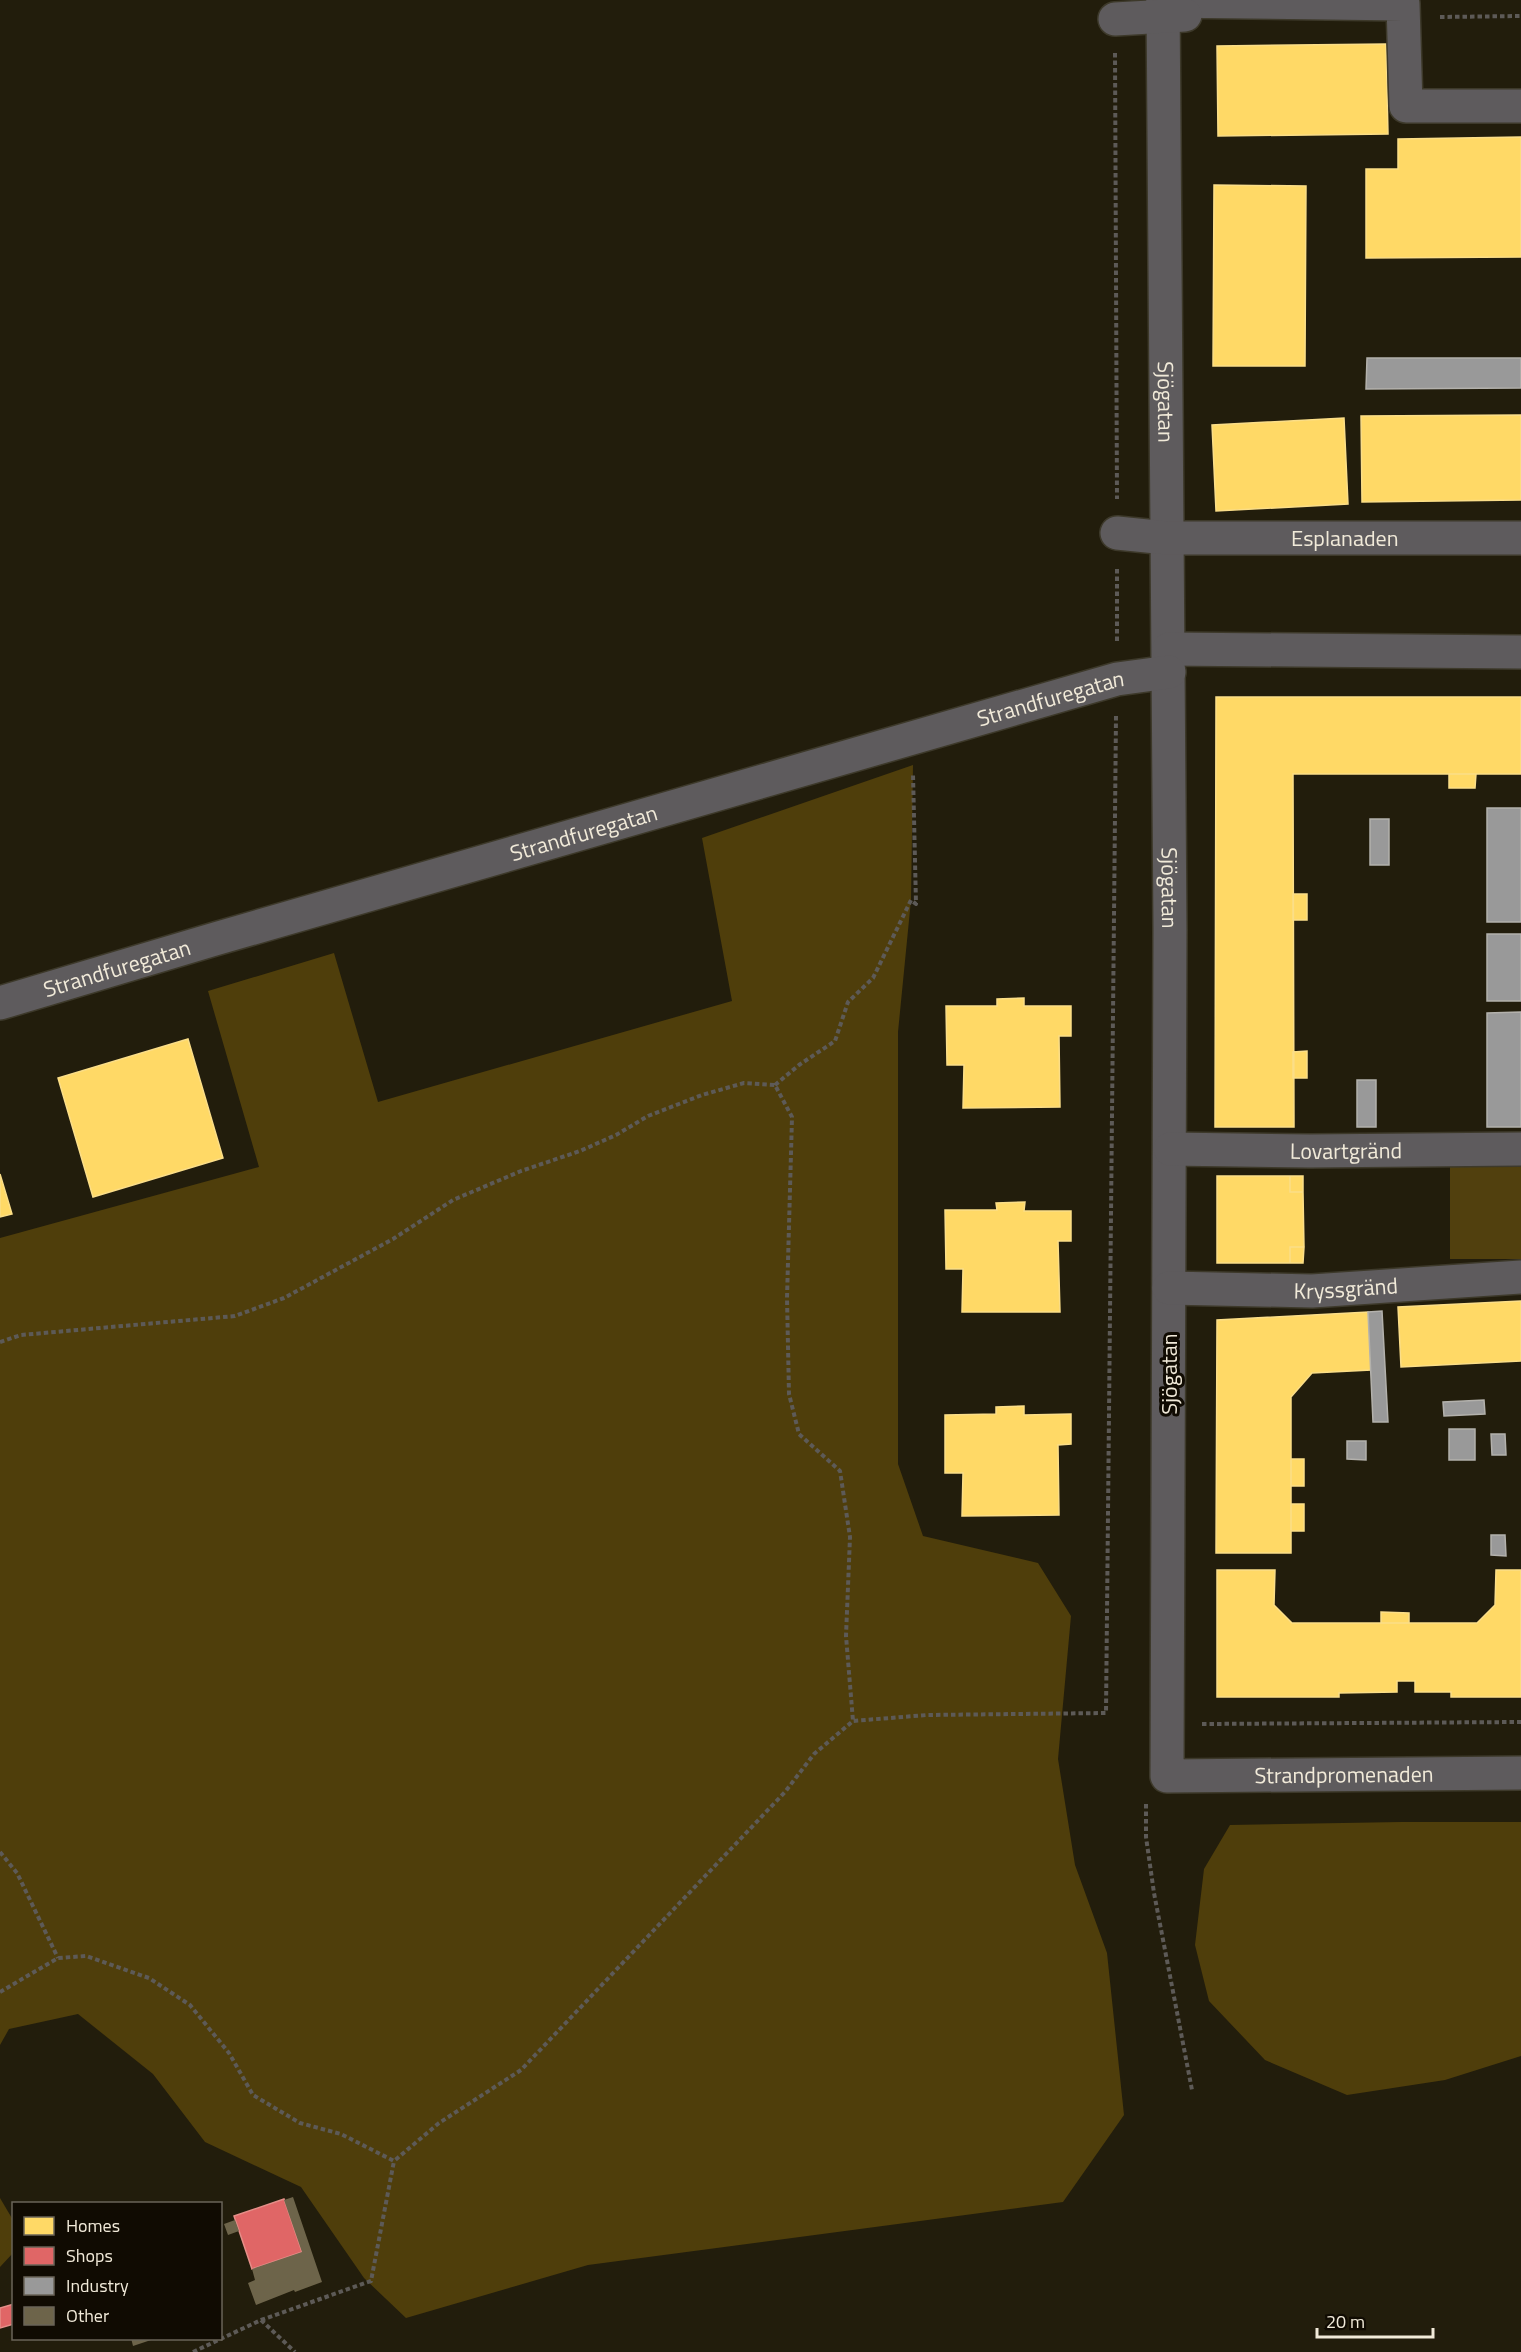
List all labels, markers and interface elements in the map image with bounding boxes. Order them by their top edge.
street label: Sjögatan [1149,361,1183,443]
street label: Esplanaden [1291,521,1399,555]
street label: Strandfuregatan [973,661,1126,736]
street label: Strandfuregatan [506,795,661,870]
street label: Sjögatan [1152,847,1187,929]
street label: Strandfuregatan [39,930,195,1006]
street label: Lovartgränd [1290,1133,1402,1168]
street label: Kryssgränd [1293,1268,1399,1308]
street label: Sjögatan [1152,1333,1186,1415]
street label: Strandpromenaden [1254,1757,1434,1792]
legend [12,2202,222,2340]
text: Homes [66,2212,120,2239]
text: Shops [66,2242,113,2269]
text: Industry [66,2272,129,2299]
scale bar [1317,2301,1432,2339]
text: Other [66,2302,109,2329]
text: 20 m [1326,2308,1365,2335]

